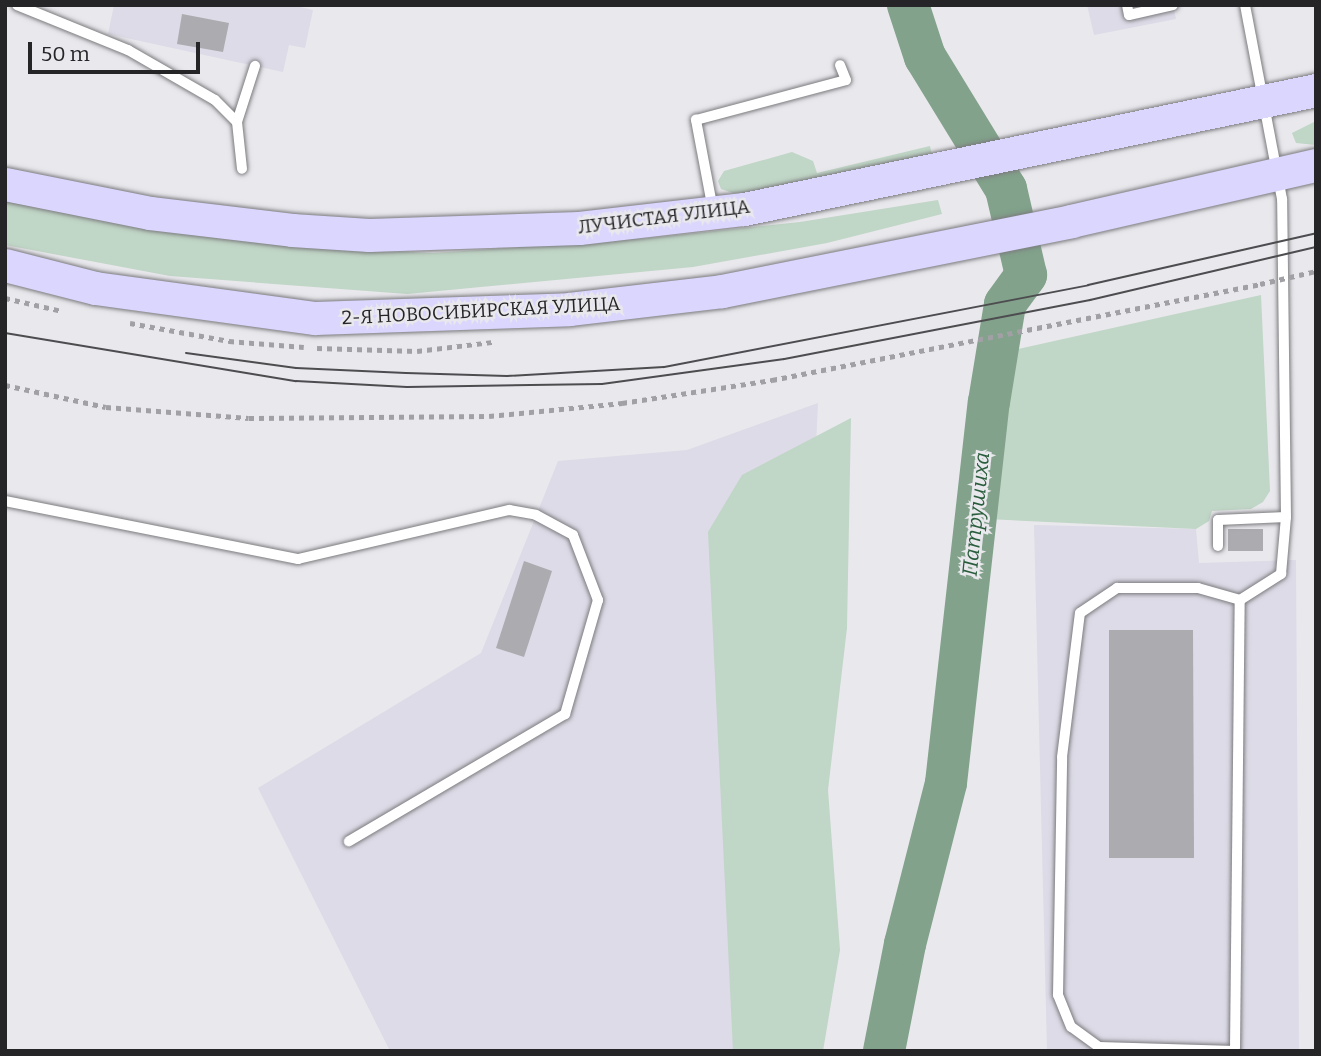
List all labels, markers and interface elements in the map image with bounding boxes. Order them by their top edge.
scale bar [32,28,203,72]
text: 50 m [41,41,90,67]
street label: ЛУЧИСТАЯ УЛИЦА [577,195,751,239]
street label: 2-Я НОВОСИБИРСКАЯ УЛИЦА [341,292,621,330]
water label: Патрушиха [957,451,995,577]

